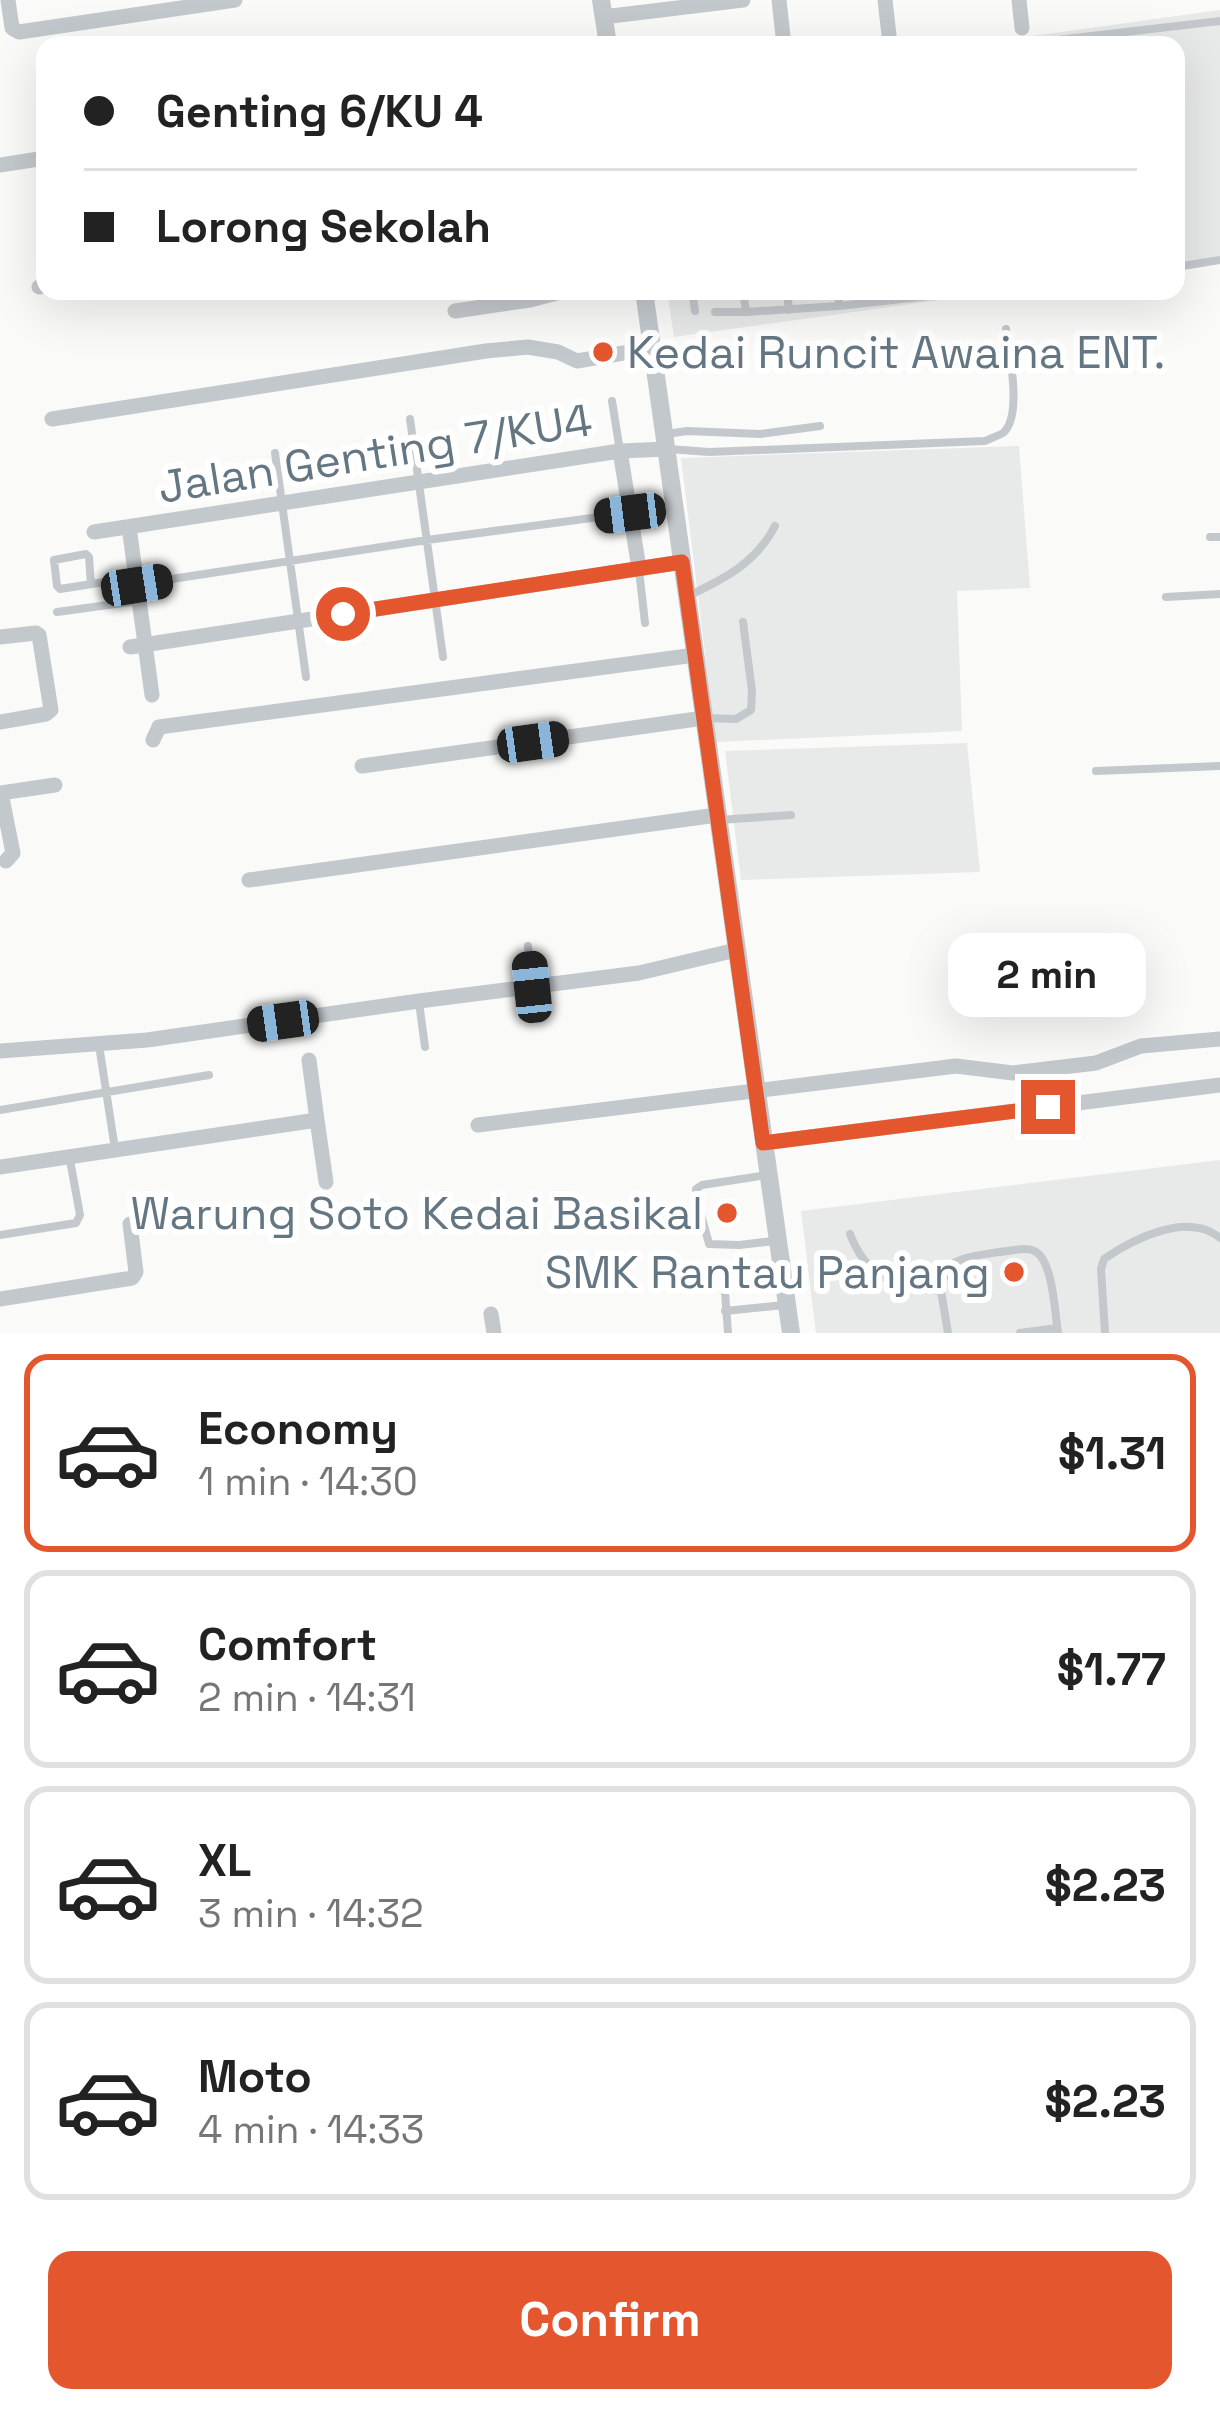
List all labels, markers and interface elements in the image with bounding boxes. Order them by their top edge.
text: Genting 6/KU 4 [156,83,483,140]
text: Lorong Sekolah [156,198,491,255]
place label: Kedai Runcit Awaina ENT. [627,324,1165,381]
marker: Kedai Runcit Awaina ENT. [590,339,616,365]
street label: Jalan Genting 7/KU4 [154,391,596,516]
car [592,491,668,535]
car [99,562,175,608]
route start [316,587,370,641]
car [495,719,571,765]
callout: 2 min [949,933,1147,1017]
car [510,949,554,1025]
text: 2 min [997,950,1097,999]
car [245,998,321,1044]
route end [1021,1080,1075,1134]
place label: Warung Soto Kedai Basikal [131,1185,703,1242]
marker: Warung Soto Kedai Basikal [714,1200,740,1226]
place label: SMK Rantau Panjang [545,1244,990,1301]
marker: SMK Rantau Panjang [1001,1259,1027,1285]
icon: car [54,1399,162,1507]
text: Economy [198,1400,398,1457]
text: $1.31 [1058,1425,1166,1482]
text: 1 min · 14:30 [198,1457,418,1506]
icon: car [54,1615,162,1723]
text: Comfort [198,1616,377,1673]
text: $1.77 [1057,1641,1166,1698]
text: 2 min · 14:31 [198,1673,416,1722]
icon: car [54,1831,162,1939]
text: XL [198,1832,251,1889]
text: $2.23 [1044,1857,1166,1914]
text: 3 min · 14:32 [198,1889,424,1938]
icon: car [54,2047,162,2155]
text: Moto [198,2048,312,2105]
text: $2.23 [1044,2073,1166,2130]
text: 4 min · 14:33 [198,2105,424,2154]
button: Confirm [48,2251,1172,2389]

